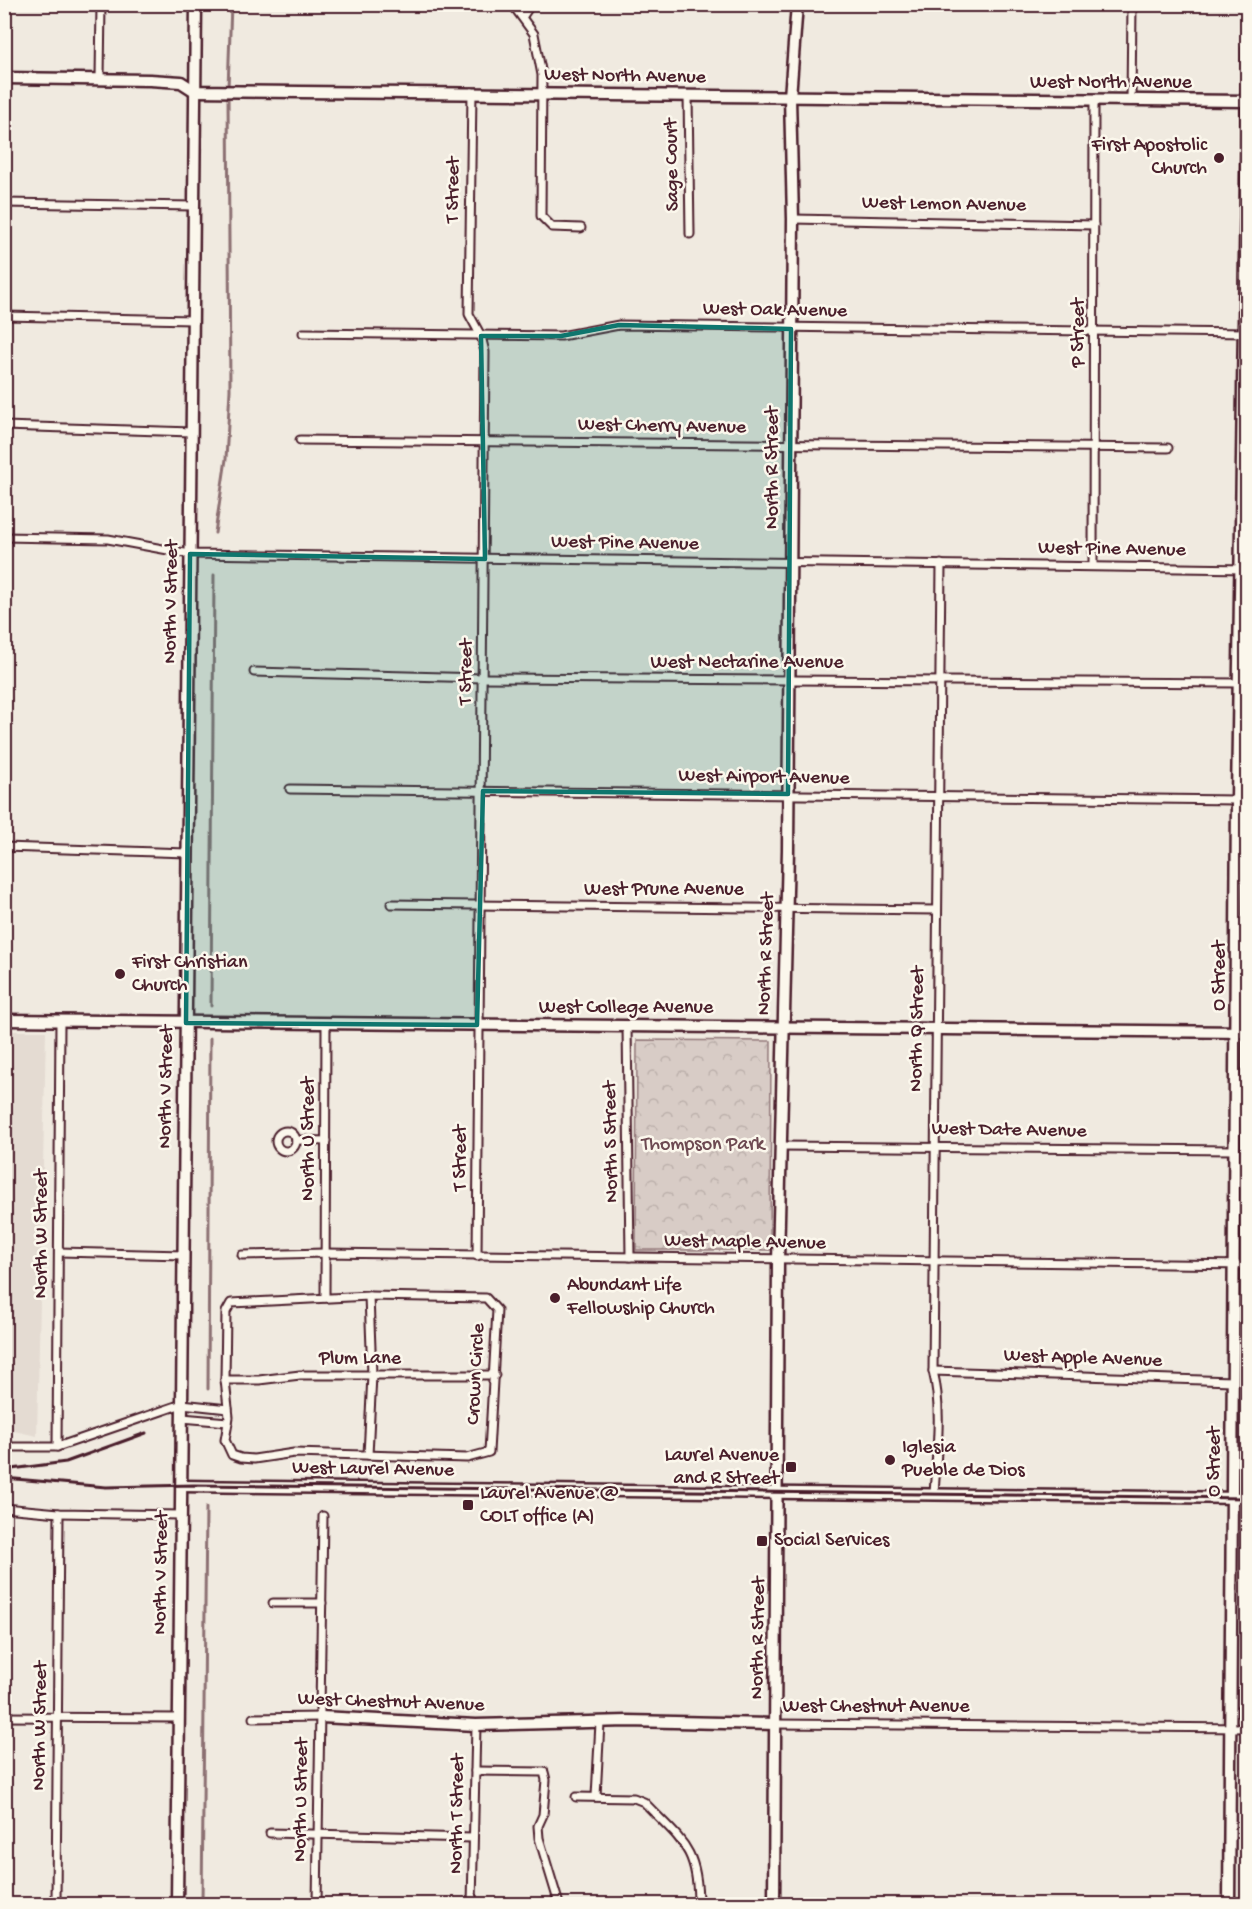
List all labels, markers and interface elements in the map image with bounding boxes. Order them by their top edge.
street label: West North Avenue [544,64,707,90]
street label: West North Avenue [1030,72,1193,95]
street label: Sage Court [661,117,685,212]
place label: First Apostolic Church [1091,135,1208,181]
marker: First Apostolic Church [1212,151,1226,165]
street label: T Street [442,155,466,224]
street label: West Lemon Avenue [862,192,1027,218]
street label: P Street [1068,297,1091,369]
street label: West Oak Avenue [703,298,848,324]
street label: North R Street [762,405,785,529]
street label: West Cherry Avenue [578,414,747,440]
street label: West Pine Avenue [551,531,700,557]
street label: West Pine Avenue [1038,537,1187,563]
street label: North V Street [159,538,185,664]
street label: T Street [455,637,479,706]
street label: West Nectarine Avenue [650,652,844,675]
street label: West Airport Avenue [678,765,850,791]
street label: West Prune Avenue [584,879,745,902]
street label: North R Street [753,890,781,1016]
street label: O Street [1209,939,1232,1011]
place label: First Christian Church [131,952,248,998]
street label: North Q Street [905,964,931,1092]
marker: First Christian Church [113,967,127,981]
street label: West College Avenue [539,997,714,1020]
street label: North V Street [154,1023,180,1149]
street label: North U Street [298,1075,321,1201]
street label: North S Street [599,1079,625,1203]
street label: West Date Avenue [931,1118,1087,1144]
street label: T Street [450,1123,473,1192]
park label: Thompson Park [641,1134,767,1157]
street label: North W Street [31,1168,54,1299]
street label: West Maple Avenue [664,1230,827,1256]
place label: Abundant Life Fellowship Church [566,1275,715,1321]
marker: Abundant Life Fellowship Church [548,1291,562,1305]
street label: Crown Circle [463,1322,491,1425]
street label: West Apple Avenue [1003,1345,1163,1373]
street label: Plum Lane [318,1348,402,1371]
street label: O Street [1204,1425,1227,1497]
place label: Iglesia Pueble de Dios [901,1437,1025,1483]
place label: Laurel Avenue and R Street [664,1445,781,1491]
marker: Iglesia Pueble de Dios [883,1453,897,1467]
street label: West Laurel Avenue [292,1457,455,1483]
marker: Laurel Avenue and R Street [784,1460,798,1474]
place label: Laurel Avenue @ COLT office (A) [480,1483,619,1529]
marker: Laurel Avenue @ COLT office (A) [461,1498,475,1512]
street label: North V Street [149,1509,175,1635]
place label: Social Services [774,1530,890,1553]
marker: Social Services [755,1534,769,1548]
street label: North R Street [746,1575,772,1700]
street label: North W Street [28,1659,54,1791]
street label: West Chestnut Avenue [297,1688,485,1718]
street label: West Chestnut Avenue [783,1696,970,1719]
street label: North U Street [289,1736,315,1862]
street label: North T Street [445,1752,471,1874]

